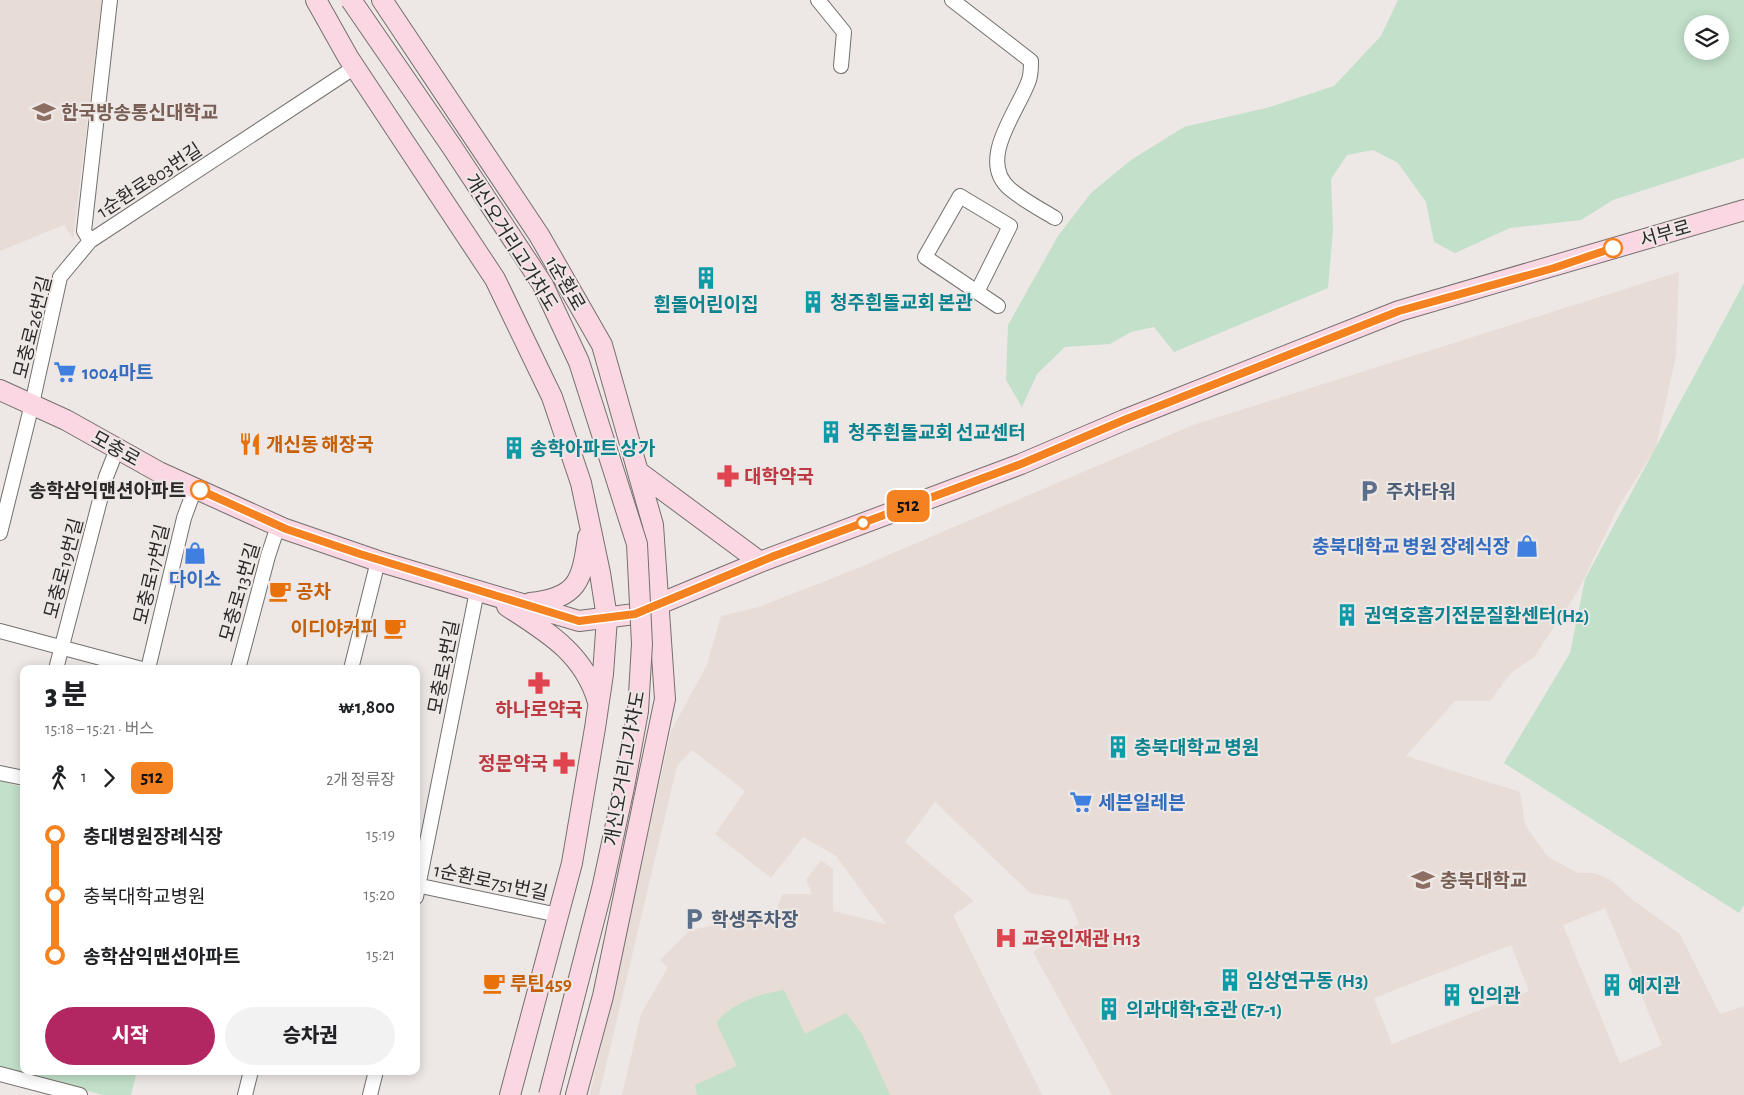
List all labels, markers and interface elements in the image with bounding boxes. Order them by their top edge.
map controls [1684,15,1729,60]
button: layers [1684,15,1729,60]
school or university icon: 한국방송통신대학교 [31,99,57,125]
place label: 한국방송통신대학교 [61,102,218,123]
street label: 1순환로803번길 [93,140,206,222]
street label: 개신오거리고가차도 [461,171,561,315]
street label: 서부로 [1637,217,1693,251]
unlabelled marker [1603,238,1623,258]
street label: 1순환로 [542,253,589,314]
building icon: 흰돌어린이집 [693,265,719,291]
street label: 모충로26번길 [11,274,55,381]
building icon: 청주흰돌교회 본관 [800,289,826,315]
place label: 청주흰돌교회 본관 [830,292,973,313]
place label: 흰돌어린이집 [654,294,758,315]
supermarket icon: 1004마트 [52,359,78,385]
place label: 1004마트 [82,363,153,383]
building icon: 청주흰돌교회 선교센터 [818,419,844,445]
place label: 청주흰돌교회 선교센터 [848,422,1026,443]
street label: 모충로 [88,427,143,470]
restaurant icon: 개신동 해장국 [237,431,263,457]
place label: 개신동 해장국 [266,435,374,455]
building icon: 송학아파트 상가 [501,435,527,461]
place label: 송학아파트 상가 [530,438,656,459]
pharmacy icon: 대학약국 [715,463,741,489]
place label: 대학약국 [744,466,814,487]
parking icon: 주차타워 [1356,478,1382,504]
place label: 송학삼익맨션아파트 [29,480,186,501]
marker: 송학삼익맨션아파트 [190,480,210,500]
place label: 주차타워 [1386,482,1456,502]
line badge: 512 [879,490,937,522]
text: 512 [897,497,919,515]
street label: 모충로19번길 [41,516,87,621]
unlabelled marker [856,516,870,530]
street label: 모충로17번길 [131,522,173,626]
shop icon: 충북대학교 병원 장례식장 [1514,533,1540,559]
place label: 충북대학교 병원 장례식장 [1312,536,1510,557]
shop icon: 다이소 [182,540,208,566]
street label: 모충로13번길 [216,541,264,644]
place label: 다이소 [169,570,221,590]
cafe icon: 공차 [267,578,293,604]
place label: 공차 [296,582,331,602]
building icon: 권역호흡기전문질환센터(H2) [1334,602,1360,628]
place label: 권역호흡기전문질환센터(H2) [1364,605,1590,626]
cafe icon: 이디야커피 [382,615,408,641]
place label: 이디야커피 [291,619,378,639]
street label: 모충로3번길 [425,619,463,716]
pharmacy icon: 하나로약국 [526,670,552,696]
text: 3 분 [45,682,87,710]
street label: 개신오거리고가차도 [601,689,648,847]
text: ₩1,800 [338,698,395,717]
place label: 하나로약국 [495,700,583,720]
text: 15:18 – 15:21 · 버스 [45,721,154,737]
building icon: 충북대학교 병원 [1105,734,1131,760]
place label: 충북대학교 병원 [1134,737,1259,758]
pharmacy icon: 정문약국 [551,750,577,776]
place label: 정문약국 [478,754,548,774]
icon: walk [45,764,73,792]
icon: forward [95,764,123,792]
text: 1 [81,769,87,785]
text: 512 [141,769,163,787]
text: 2개 정류장 [326,772,395,788]
supermarket icon: 세븐일레븐 [1068,789,1094,815]
place label: 세븐일레븐 [1098,793,1185,813]
text: 15:19 [366,827,395,843]
text: 충대병원장례식장 [83,828,223,847]
street label: 1순환로751번길 [432,860,550,904]
school or university icon: 충북대학교 [1410,867,1436,893]
place label: 충북대학교 [1440,870,1527,891]
text: 15:20 [363,887,395,903]
text: 충북대학교병원 [83,888,205,907]
parking icon: 학생주차장 [681,906,707,932]
place label: 학생주차장 [711,909,798,930]
hospital icon: 교육인재관 H13 [993,925,1019,951]
place label: 교육인재관 H13 [1022,929,1141,949]
text: 15:21 [366,947,395,963]
text: 송학삼익맨션아파트 [83,948,240,967]
building icon: 임상연구동 (H3) [1217,967,1243,993]
cafe icon: 루틴459 [481,970,507,996]
place label: 임상연구동 (H3) [1246,971,1369,991]
building icon: 예지관 [1599,972,1625,998]
place label: 루틴459 [510,974,572,994]
place label: 예지관 [1628,976,1681,996]
building icon: 인의관 [1439,982,1465,1008]
place label: 인의관 [1468,986,1521,1006]
building icon: 의과대학1호관 (E7-1) [1096,996,1122,1022]
place label: 의과대학1호관 (E7-1) [1126,999,1282,1020]
button: 시작 [45,1007,215,1065]
button: 승차권 [225,1007,395,1065]

